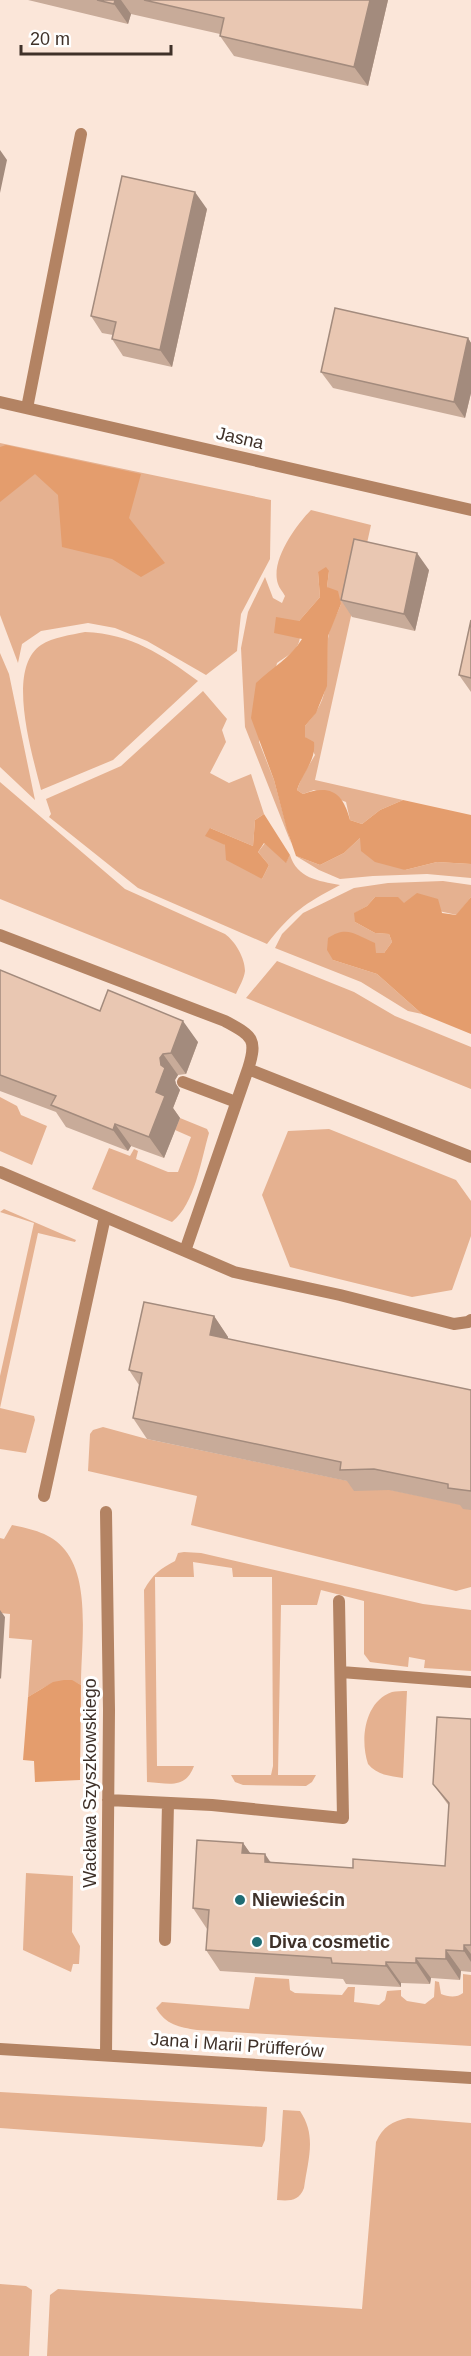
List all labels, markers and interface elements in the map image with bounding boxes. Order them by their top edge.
scale bar [21,18,171,56]
text: 20 m [30,29,70,49]
street label: Jasna [214,423,267,453]
street label: Wacława Szyszkowskiego [80,1678,100,1888]
place label: Niewieścin [252,1890,345,1910]
marker: Niewieścin [233,1893,247,1907]
place label: Diva cosmetic [269,1932,390,1952]
marker: Diva cosmetic [250,1935,264,1949]
street label: Jana i Marii Prüfferów [150,2029,325,2061]

